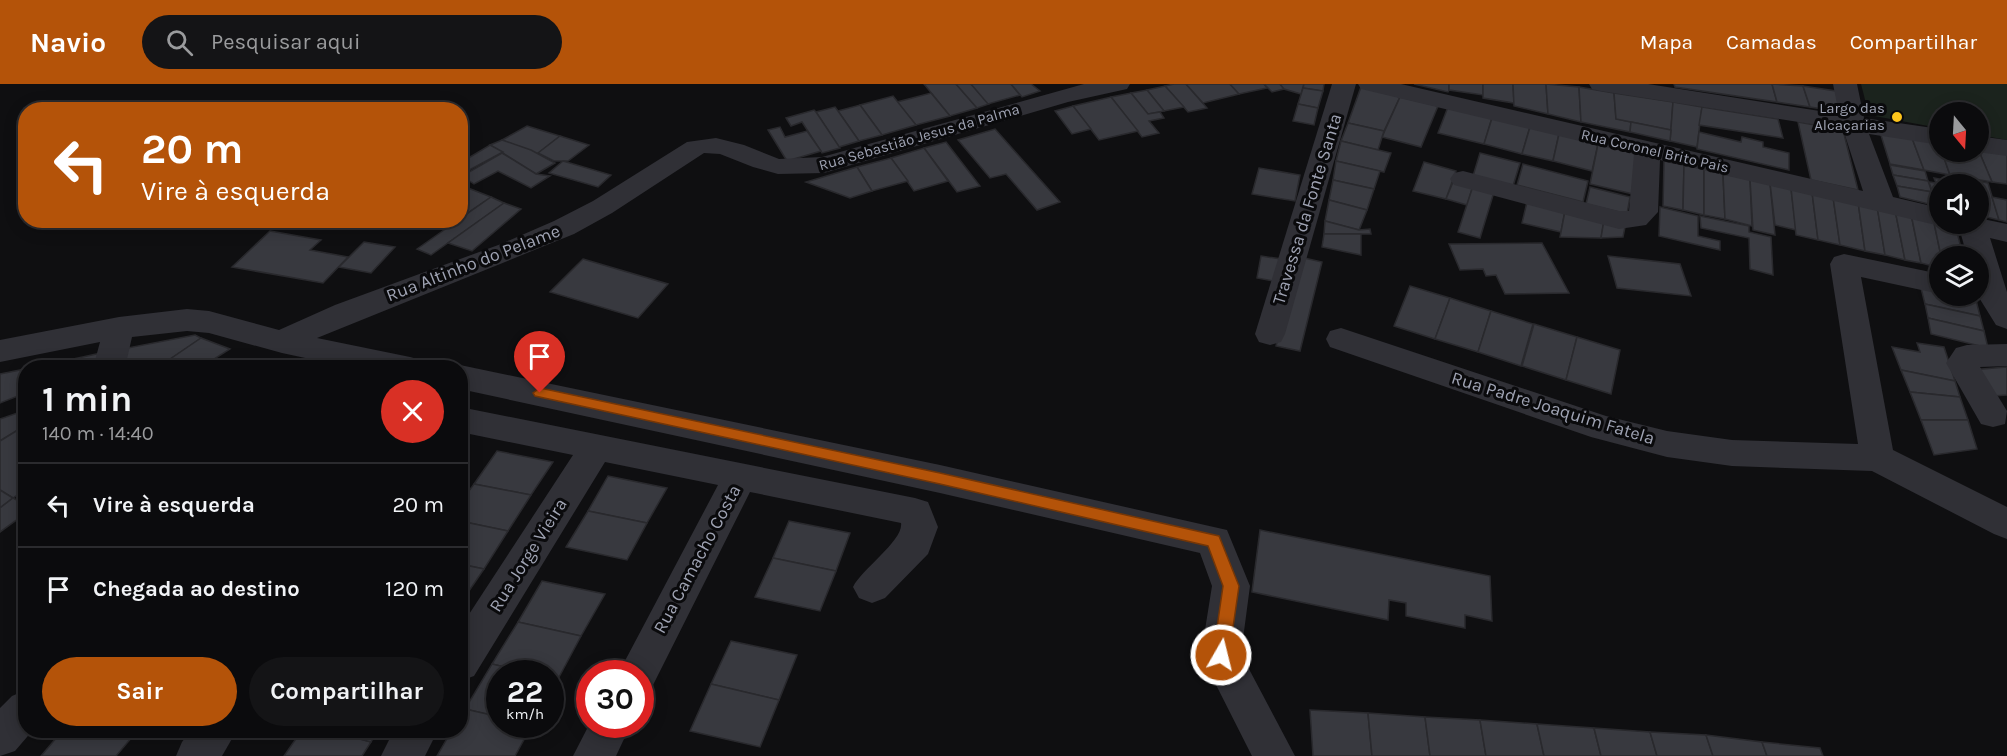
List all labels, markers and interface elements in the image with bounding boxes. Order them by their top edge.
search box [142,15,562,69]
text: Navio [30,26,106,59]
icon: search [163,26,196,59]
text: Pesquisar aqui [211,29,361,55]
text: Mapa [1640,30,1693,54]
text: Camadas [1726,30,1817,54]
text: Compartilhar [1850,30,1977,54]
place label: Largo das Alcaçarias [1814,99,1885,134]
street label: Rua Sebastião Jesus da Palma [817,100,1021,174]
north arrow [1929,102,1989,162]
map controls [1929,102,1989,306]
marker: Largo das Alcaçarias [1890,110,1904,124]
street label: Travessa da Fonte Santa [1267,111,1347,307]
text: 20 m [141,124,243,174]
street label: Rua Coronel Brito Pais [1579,125,1731,177]
icon: left [42,126,120,204]
button: sound [1929,174,1989,234]
text: Vire à esquerda [141,175,330,207]
street label: Rua Altinho do Pelame [383,220,563,306]
button: layers [1929,246,1989,306]
pin [514,331,565,393]
icon: arrive [523,340,556,373]
street label: Rua Padre Joaquim Fatela [1449,367,1657,449]
text: 1 min [42,378,132,420]
button: close [381,380,444,443]
text: 140 m · 14:40 [42,422,154,445]
street label: Rua Camacho Costa [649,481,745,637]
icon: left [42,489,75,522]
text: Vire à esquerda [93,492,255,518]
text: 20 m [392,492,444,518]
street label: Rua Jorge Vieira [484,494,572,616]
icon: arrive [42,573,75,606]
text: Chegada ao destino [93,576,300,602]
text: 120 m [385,576,444,602]
position arrow [1189,623,1253,687]
button: Sair [42,657,237,726]
button: Compartilhar [249,657,444,726]
speed limit sign: 30 [576,660,654,738]
text: 22 [507,674,543,710]
text: km/h [506,705,544,723]

